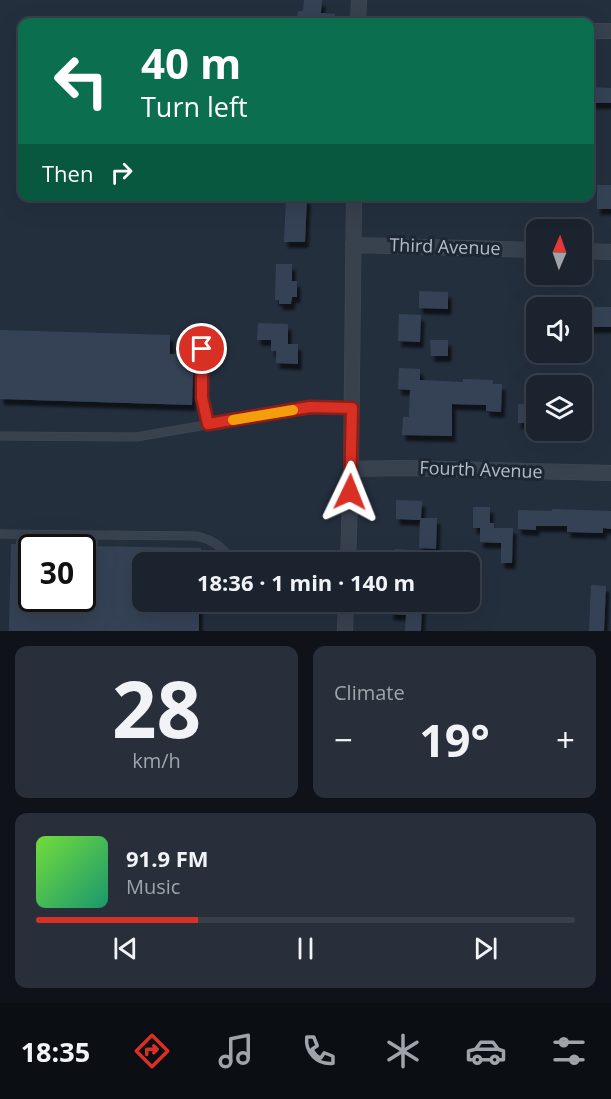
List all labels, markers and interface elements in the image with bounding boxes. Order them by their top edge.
text: 40 m [141,34,241,91]
icon: left [42,42,120,120]
text: Turn left [141,88,248,125]
icon: right [105,156,138,189]
text: Then [42,158,93,188]
north arrow [526,219,592,285]
map controls [526,219,592,441]
street label: Third Avenue [389,232,501,260]
button: sound [526,297,592,363]
pin [176,323,227,374]
icon: arrive [185,332,218,365]
button: layers [526,375,592,441]
street label: Fourth Avenue [419,455,543,483]
position arrow [318,460,382,524]
speed limit sign: 30 [18,534,96,612]
text: 18:36 · 1 min · 140 m [197,567,415,597]
text: 28 [112,655,201,761]
text: Climate [334,679,405,706]
text: 19° [419,709,490,770]
text: − [334,717,353,762]
text: + [556,717,575,762]
text: km/h [132,747,181,774]
text: 91.9 FM [126,843,209,873]
text: Music [126,873,180,900]
icon: previous [109,932,142,965]
icon: pause [289,932,322,965]
icon: next [469,932,502,965]
icon: directions [131,1030,173,1072]
icon: music [215,1030,257,1072]
icon: phone [298,1030,340,1072]
icon: climate [382,1030,424,1072]
icon: car [465,1030,507,1072]
icon: filters [548,1030,590,1072]
text: 18:35 [21,1033,90,1070]

